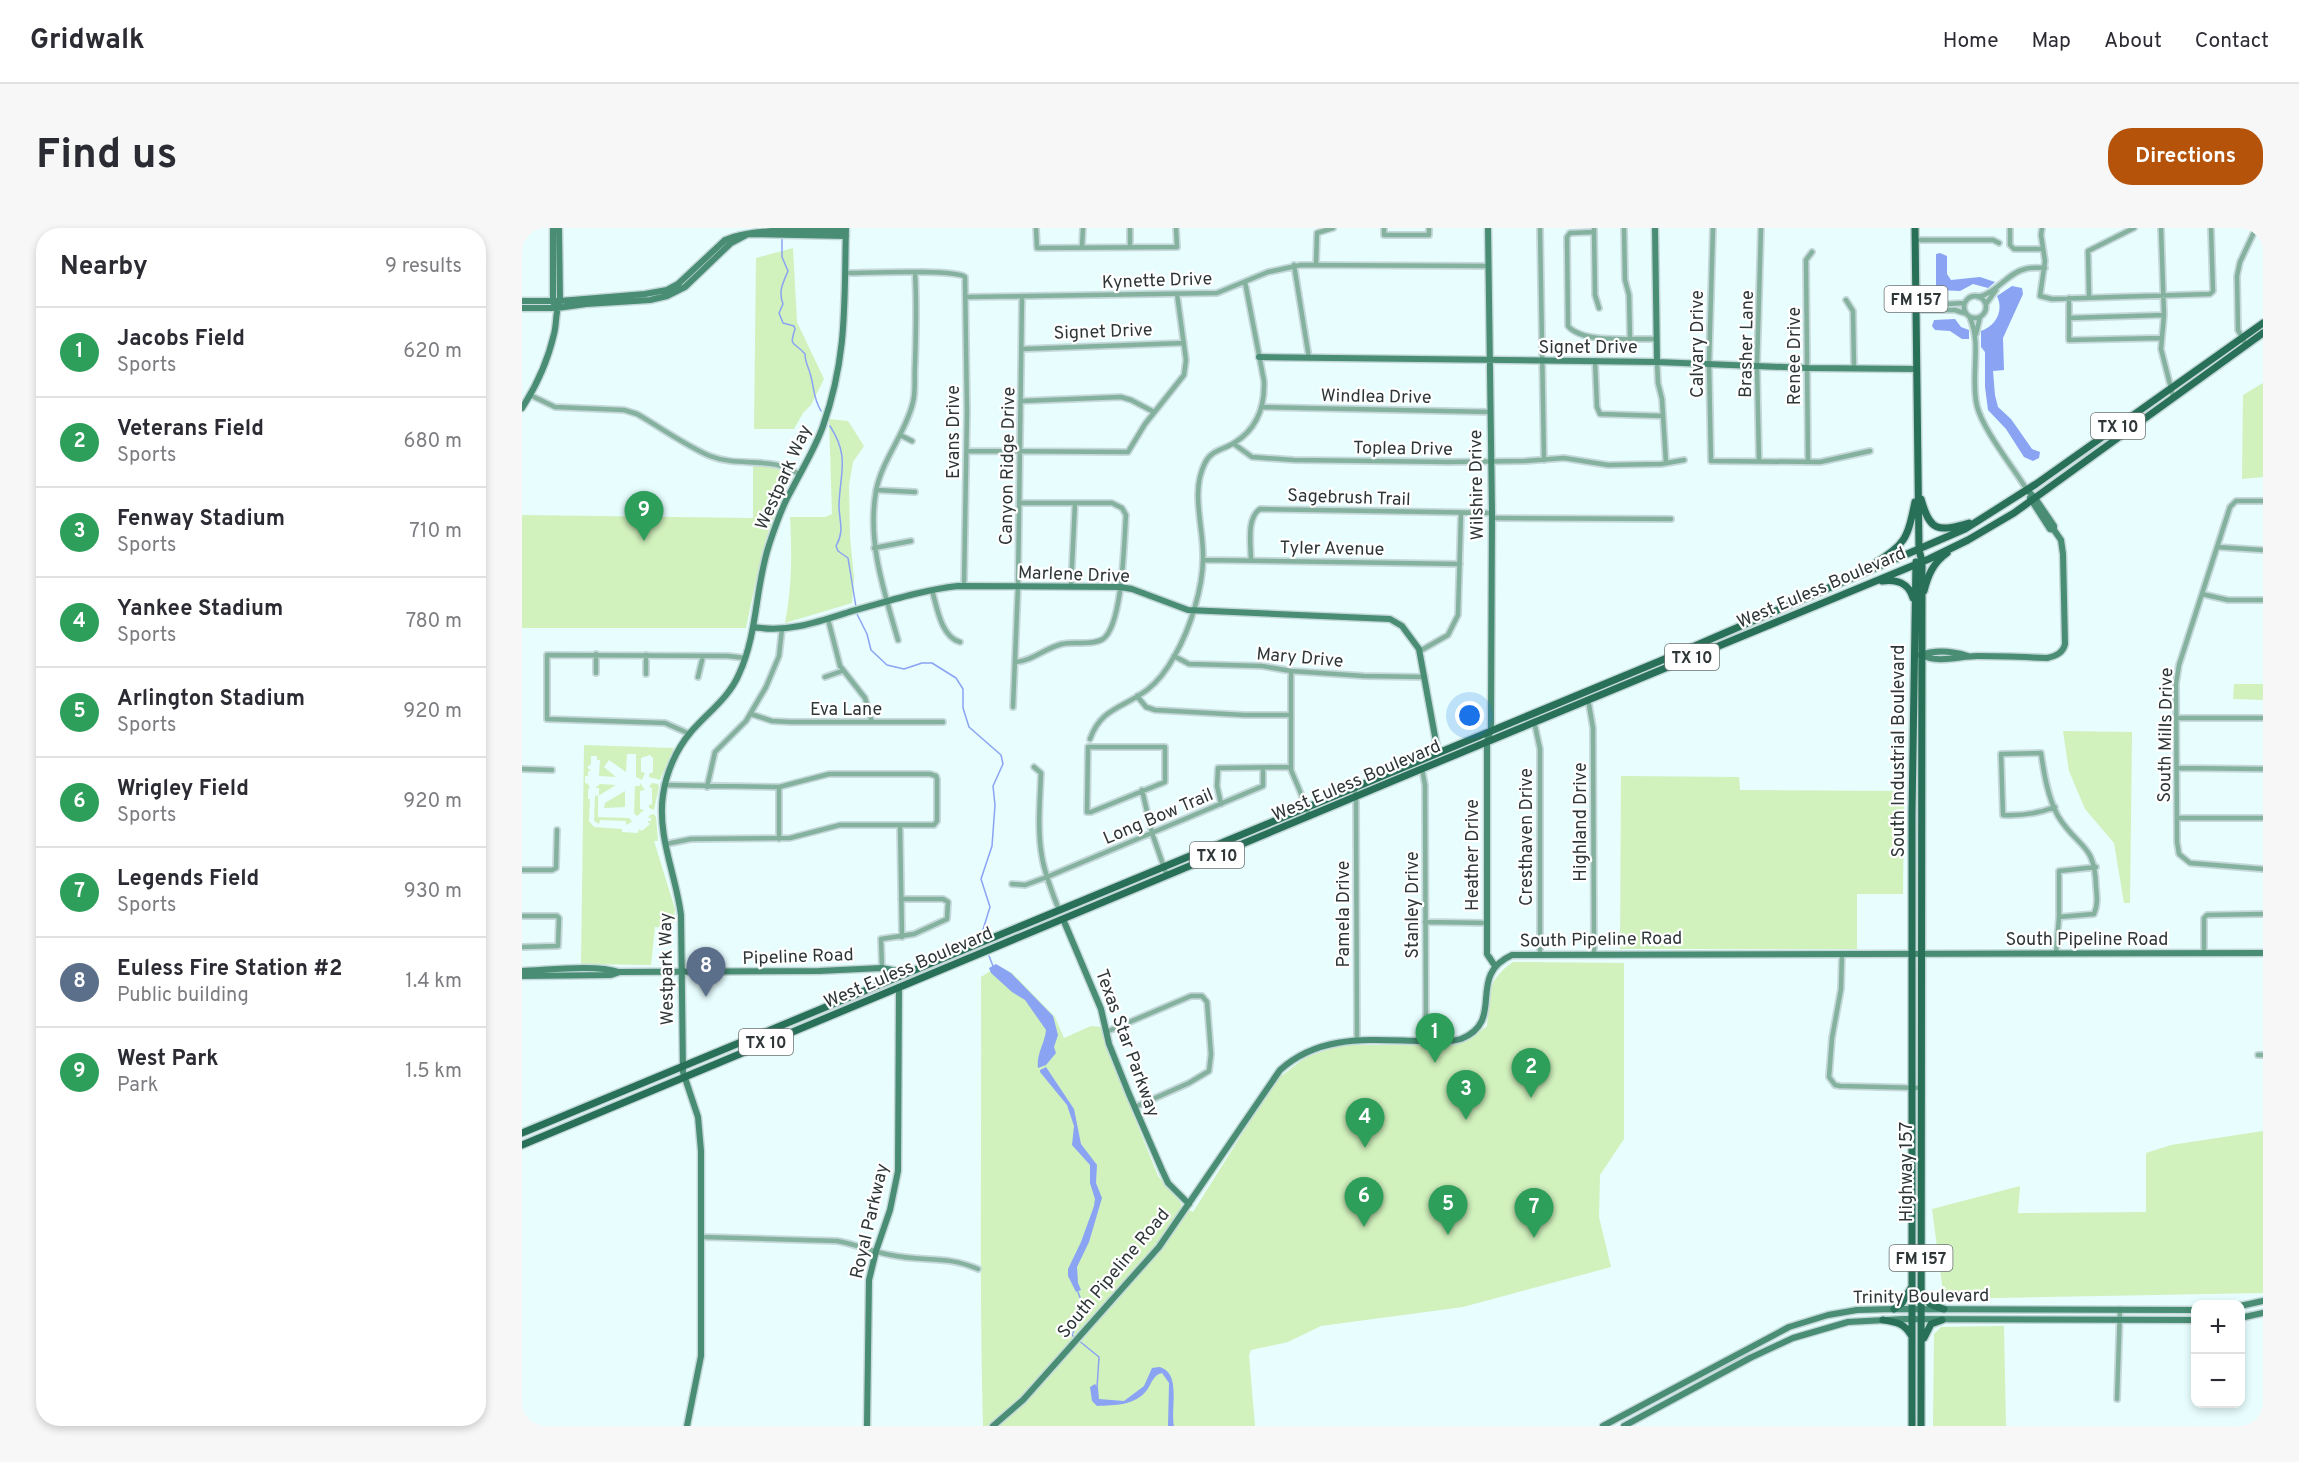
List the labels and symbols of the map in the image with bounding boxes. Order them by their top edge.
street label: Kynette Drive [1101,268,1213,295]
road number: FM 157 [1884,286,1948,312]
street label: Calvary Drive [1687,290,1710,398]
street label: Brasher Lane [1735,290,1760,398]
street label: Renee Drive [1784,307,1807,405]
street label: Signet Drive [1053,319,1153,346]
street label: Signet Drive [1538,337,1638,360]
street label: Evans Drive [943,385,966,479]
street label: Windlea Drive [1320,385,1432,410]
street label: Canyon Ridge Drive [996,387,1021,545]
road number: TX 10 [2091,413,2145,439]
street label: Westpark Way [751,421,818,534]
street label: Wilshire Drive [1465,429,1490,541]
street label: Toplea Drive [1353,437,1453,462]
street label: Sagebrush Trail [1287,485,1411,512]
pin: 9 [624,492,664,541]
street label: Tyler Avenue [1279,537,1384,562]
street label: West Euless Boulevard [1734,542,1909,634]
street label: Marlene Drive [1018,562,1130,589]
street label: Mary Drive [1255,643,1344,674]
road number: TX 10 [1665,644,1719,670]
street label: South Industrial Boulevard [1888,645,1911,857]
street label: South Mills Drive [2154,667,2179,803]
street label: Eva Lane [810,699,882,722]
your location [1455,701,1484,730]
street label: West Euless Boulevard [1269,735,1444,827]
street label: Highland Drive [1570,762,1593,882]
street label: Cresthaven Drive [1516,768,1539,906]
street label: Long Bow Trail [1100,784,1217,851]
street label: Heather Drive [1462,799,1485,911]
road number: TX 10 [1190,842,1244,868]
street label: Stanley Drive [1402,851,1425,959]
street label: Pamela Drive [1333,861,1356,967]
street label: Westpark Way [655,912,680,1026]
street label: West Euless Boulevard [821,922,996,1014]
street label: South Pipeline Road [1519,928,1683,953]
street label: South Pipeline Road [2006,929,2168,952]
street label: Pipeline Road [742,944,854,971]
pin: 8 [686,948,726,997]
street label: Texas Star Parkway [1089,966,1164,1121]
pin: 1 [1416,1014,1454,1063]
road number: TX 10 [739,1029,793,1055]
pin: 2 [1512,1048,1550,1098]
pin: 3 [1446,1070,1486,1120]
pin: 4 [1346,1098,1384,1148]
street label: Highway 157 [1896,1122,1919,1222]
street label: Royal Parkway [846,1161,895,1281]
pin: 6 [1344,1178,1384,1227]
pin: 5 [1428,1186,1468,1235]
pin: 7 [1514,1188,1554,1238]
street label: South Pipeline Road [1053,1204,1175,1344]
road number: FM 157 [1890,1245,1952,1271]
street label: Trinity Boulevard [1852,1285,1990,1310]

